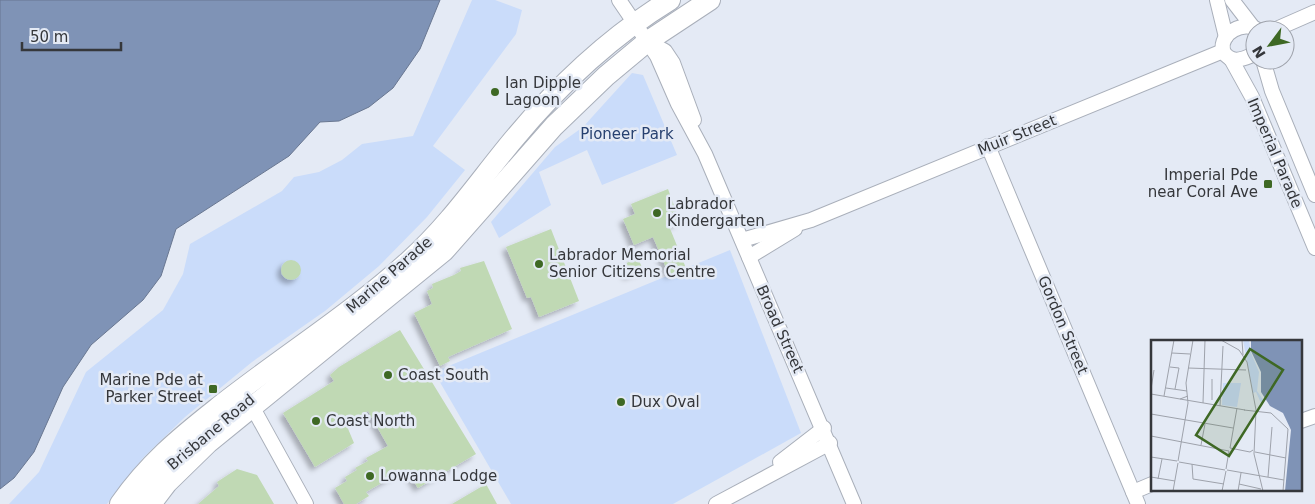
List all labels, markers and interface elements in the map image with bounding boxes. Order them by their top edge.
scale bar [22,20,121,52]
north arrow [1245,20,1295,70]
text: 50 m [30,28,68,46]
text: N [1249,43,1269,61]
place label: Ian Dipple Lagoon [505,74,581,109]
marker: Ian Dipple Lagoon [489,86,501,98]
street label: Imperial Parade [1244,95,1306,211]
street label: Muir Street [975,111,1059,159]
park label: Pioneer Park [580,125,674,143]
place label: Imperial Pde near Coral Ave [1148,166,1258,201]
marker: Imperial Pde near Coral Ave [1262,178,1274,190]
place label: Labrador Kindergarten [667,195,765,230]
marker: Labrador Kindergarten [651,207,663,219]
street label: Marine Parade [342,233,436,317]
place label: Labrador Memorial Senior Citizens Centre [549,246,716,281]
marker: Labrador Memorial Senior Citizens Centre [533,258,545,270]
street label: Gordon Street [1034,273,1092,377]
street label: Broad Street [753,282,807,376]
inset map [1151,340,1302,492]
place label: Coast South [398,366,489,384]
marker: Coast South [382,369,394,381]
place label: Marine Pde at Parker Street [99,371,203,406]
marker: Marine Pde at Parker Street [207,383,219,395]
street label: Brisbane Road [164,390,258,474]
place label: Dux Oval [631,393,700,411]
marker: Dux Oval [615,396,627,408]
place label: Coast North [326,412,415,430]
marker: Coast North [310,415,322,427]
place label: Lowanna Lodge [380,467,497,485]
marker: Lowanna Lodge [364,470,376,482]

